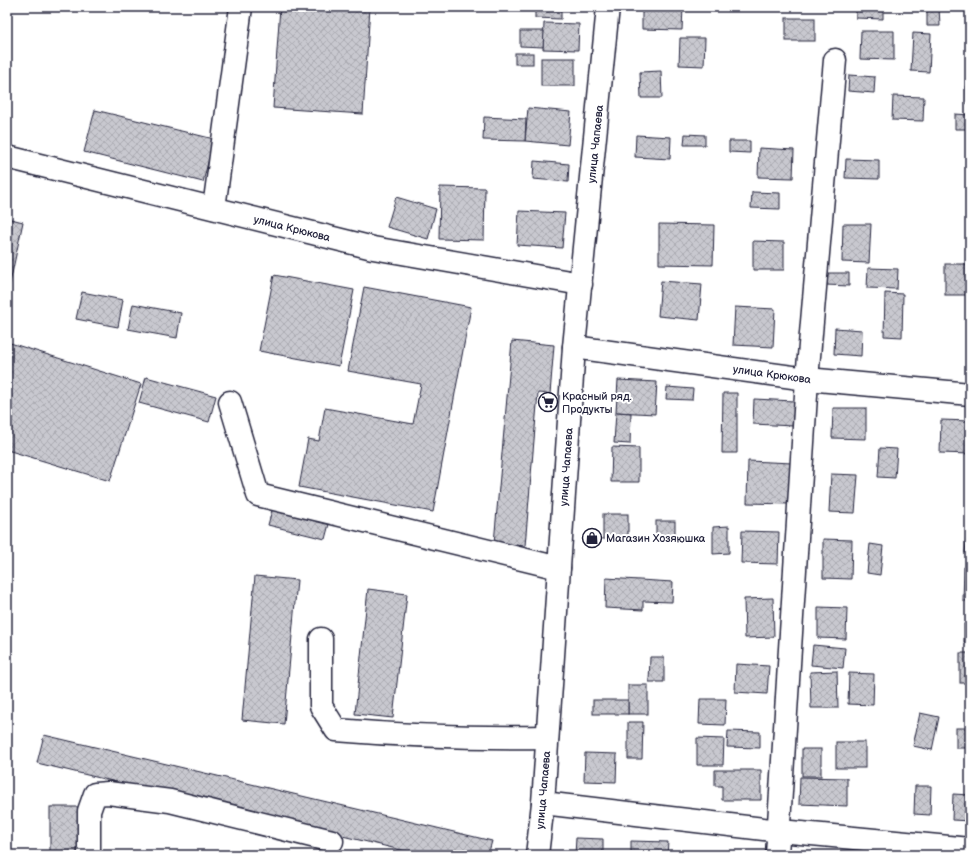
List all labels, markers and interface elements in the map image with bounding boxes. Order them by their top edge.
street label: улица Чапаева [585,104,606,184]
street label: улица Крюкова [252,213,332,244]
street label: улица Крюкова [732,363,812,386]
place label: Красный ряд. Продукты [562,390,632,416]
supermarket icon: Красный ряд. Продукты [537,391,559,413]
street label: улица Чапаева [557,427,576,507]
shop icon: Магазин Хозяюшка [581,527,603,549]
place label: Магазин Хозяюшка [606,532,706,545]
street label: улица Чапаева [534,750,553,830]

